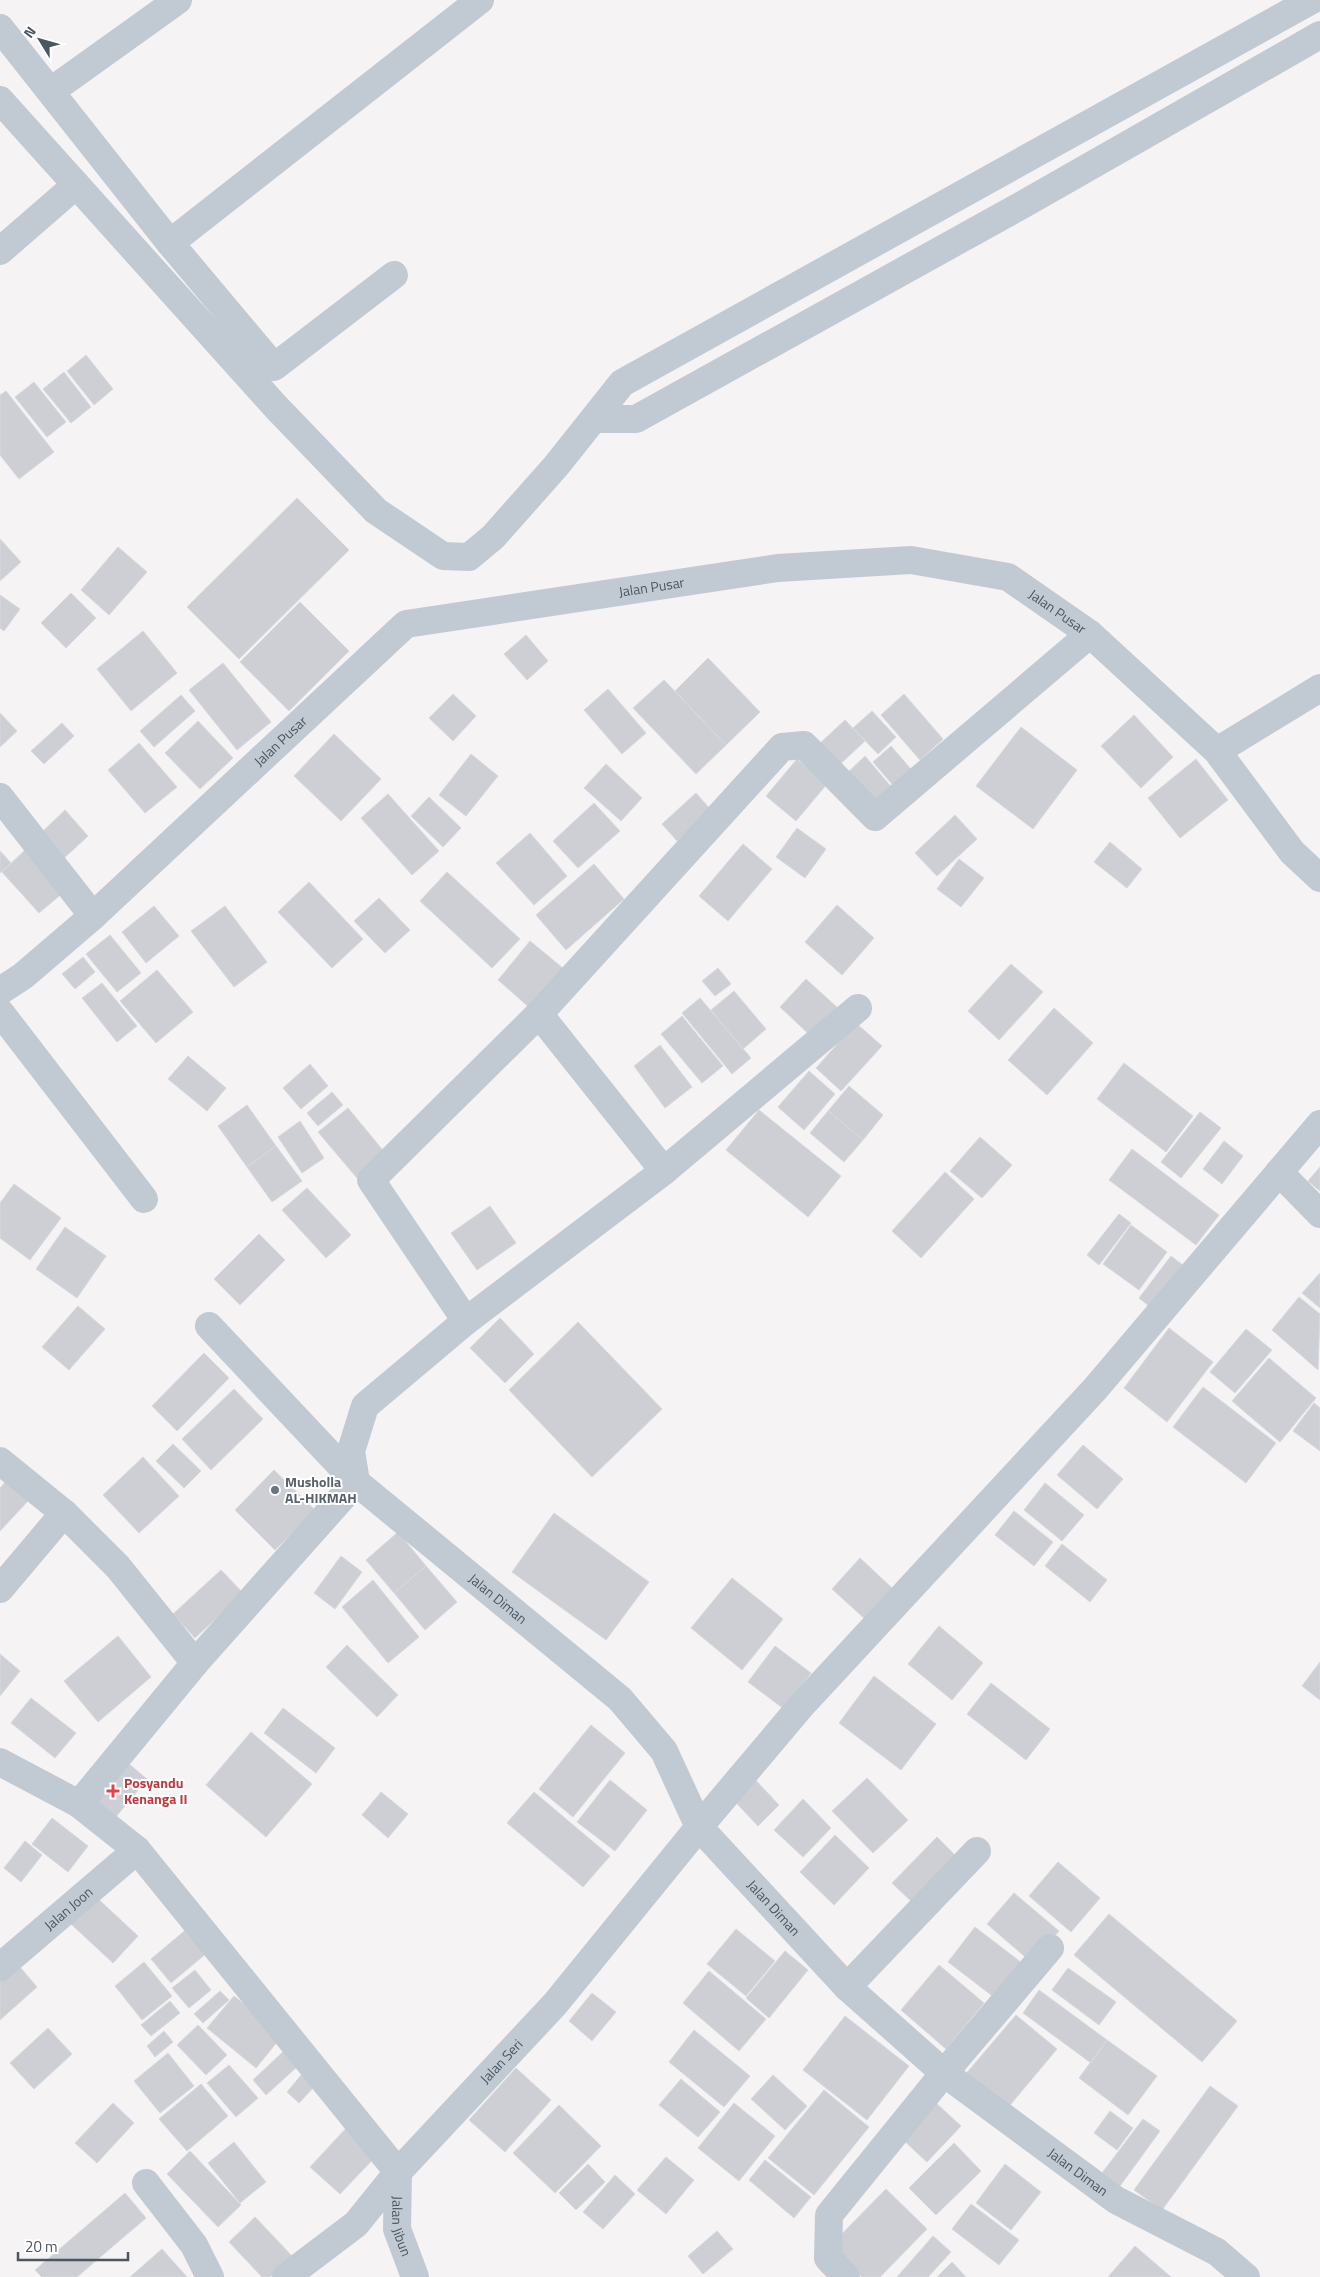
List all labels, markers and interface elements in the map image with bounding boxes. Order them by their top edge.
north arrow [15,15,65,65]
text: N [18,22,41,42]
street label: Jalan Pusar [617,571,686,602]
street label: Jalan Pusar [1025,584,1091,639]
street label: Jalan Pusar [249,710,312,771]
place label: Musholla AL-HIKMAH [285,1471,357,1508]
marker: Musholla AL-HIKMAH [269,1484,281,1496]
street label: Jalan Diman [464,1568,532,1629]
place label: Posyandu Kenanga II [124,1772,188,1809]
marker: Posyandu Kenanga II [106,1784,120,1798]
street label: Jalan Diman [743,1875,806,1940]
street label: Jalan Joon [39,1881,97,1935]
street label: Jalan Seri [475,2034,527,2088]
street label: Jalan Diman [1044,2142,1113,2201]
street label: Jalan Jibun [387,2196,417,2259]
scale bar [18,2230,128,2262]
text: 20 m [25,2235,58,2258]

